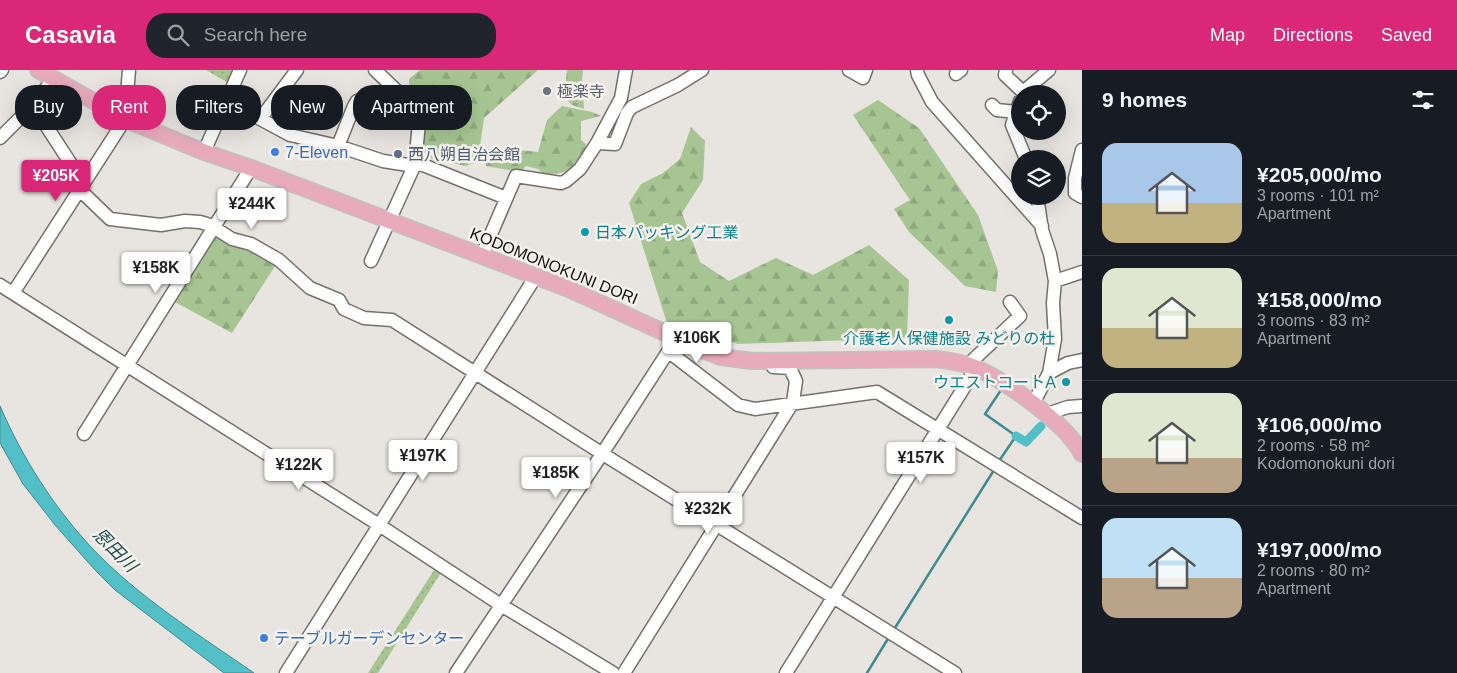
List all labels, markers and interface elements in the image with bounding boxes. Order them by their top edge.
search box [146,13,496,58]
text: Casavia [25,21,116,48]
icon: search [164,21,192,49]
text: Search here [204,24,307,45]
text: Map [1210,25,1245,45]
text: Directions [1273,25,1353,45]
text: Saved [1381,25,1432,45]
place label: 極楽寺 [557,83,605,100]
chip: Buy [15,85,82,130]
chip: Rent [92,85,166,130]
chip: Filters [176,85,261,130]
chip: New [271,85,343,130]
chip: Apartment [353,85,472,130]
marker: 極楽寺 [541,85,553,97]
map controls [1011,85,1066,205]
button: locate [1011,85,1066,140]
icon: filters [1409,86,1437,114]
text: 9 homes [1102,88,1187,111]
place label: 7-Eleven [285,144,348,161]
marker: 7-Eleven [269,146,281,158]
place label: 西八朔自治会館 [408,146,520,163]
marker: 西八朔自治会館 [392,148,404,160]
button: layers [1011,150,1066,205]
pin: ¥205K [21,160,91,202]
icon: home [1142,163,1202,223]
text: ¥205,000/mo [1257,163,1382,186]
text: ¥205K [32,167,80,184]
text: 3 rooms · 101 m² [1257,187,1379,204]
pin: ¥244K [217,188,287,230]
text: ¥244K [228,195,276,212]
text: Apartment [1257,205,1331,222]
street label: KODOMONOKUNI DORI [468,224,640,308]
place label: 日本パッキング工業 [595,224,739,241]
marker: 日本パッキング工業 [579,226,591,238]
pin: ¥158K [121,252,191,294]
text: ¥158K [132,259,180,276]
icon: home [1142,288,1202,348]
text: ¥158,000/mo [1257,288,1382,311]
text: 3 rooms · 83 m² [1257,312,1370,329]
marker: 介護老人保健施設 みどりの杜 [943,314,955,326]
pin: ¥106K [662,322,732,364]
text: ¥106K [673,329,721,346]
place label: 介護老人保健施設 みどりの杜 [843,330,1055,347]
text: Apartment [1257,330,1331,347]
place label: ウエストコートA [933,374,1056,391]
marker: ウエストコートA [1060,376,1072,388]
icon: home [1142,413,1202,473]
text: ¥106,000/mo [1257,413,1382,436]
text: 2 rooms · 58 m² [1257,437,1370,454]
pin: ¥197K [388,440,458,482]
pin: ¥157K [886,442,956,484]
text: ¥197K [399,447,447,464]
pin: ¥122K [264,448,334,491]
text: ¥157K [897,449,945,466]
text: Kodomonokuni dori [1257,455,1395,472]
text: ¥122K [275,456,323,473]
pin: ¥185K [521,456,591,499]
text: ¥185K [532,464,580,481]
pin: ¥232K [673,492,743,535]
text: ¥232K [684,500,732,517]
water label: 恩田川 [89,524,143,578]
icon: home [1142,538,1202,598]
text: ¥197,000/mo [1257,538,1382,561]
text: 2 rooms · 80 m² [1257,562,1370,579]
text: Apartment [1257,580,1331,597]
place label: テーブルガーデンセンター [274,630,465,647]
marker: テーブルガーデンセンター [258,632,270,644]

